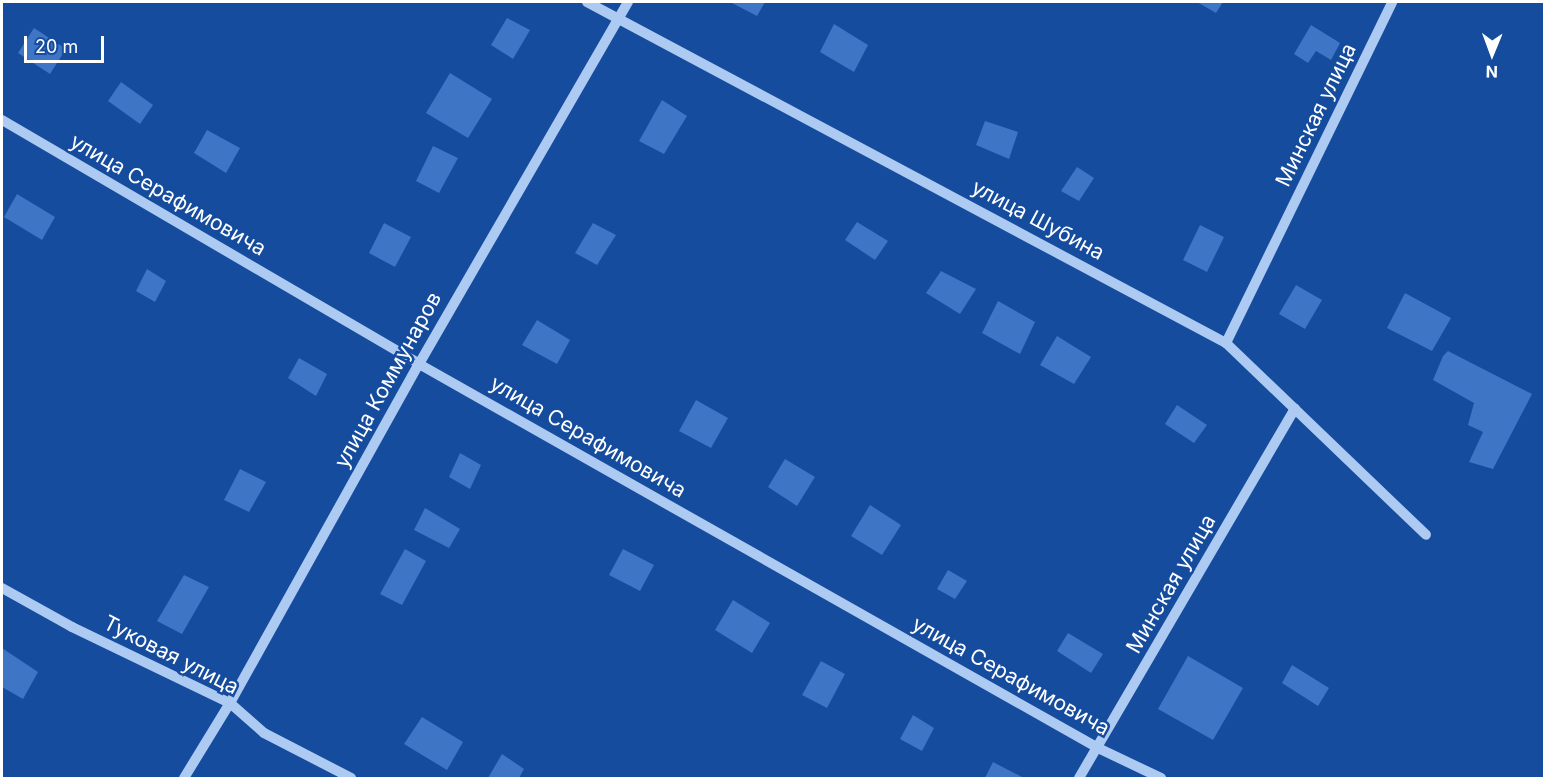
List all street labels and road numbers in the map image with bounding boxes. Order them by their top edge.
street label: Минская улица [1270,39,1362,191]
street label: улица Серафимовича [66,129,270,261]
street label: улица Шубина [967,174,1109,266]
street label: улица Коммунаров [329,288,447,472]
street label: улица Серафимовича [486,371,690,503]
street label: Минская улица [1121,510,1221,658]
street label: Туковая улица [99,610,243,700]
street label: улица Серафимовича [908,611,1114,741]

